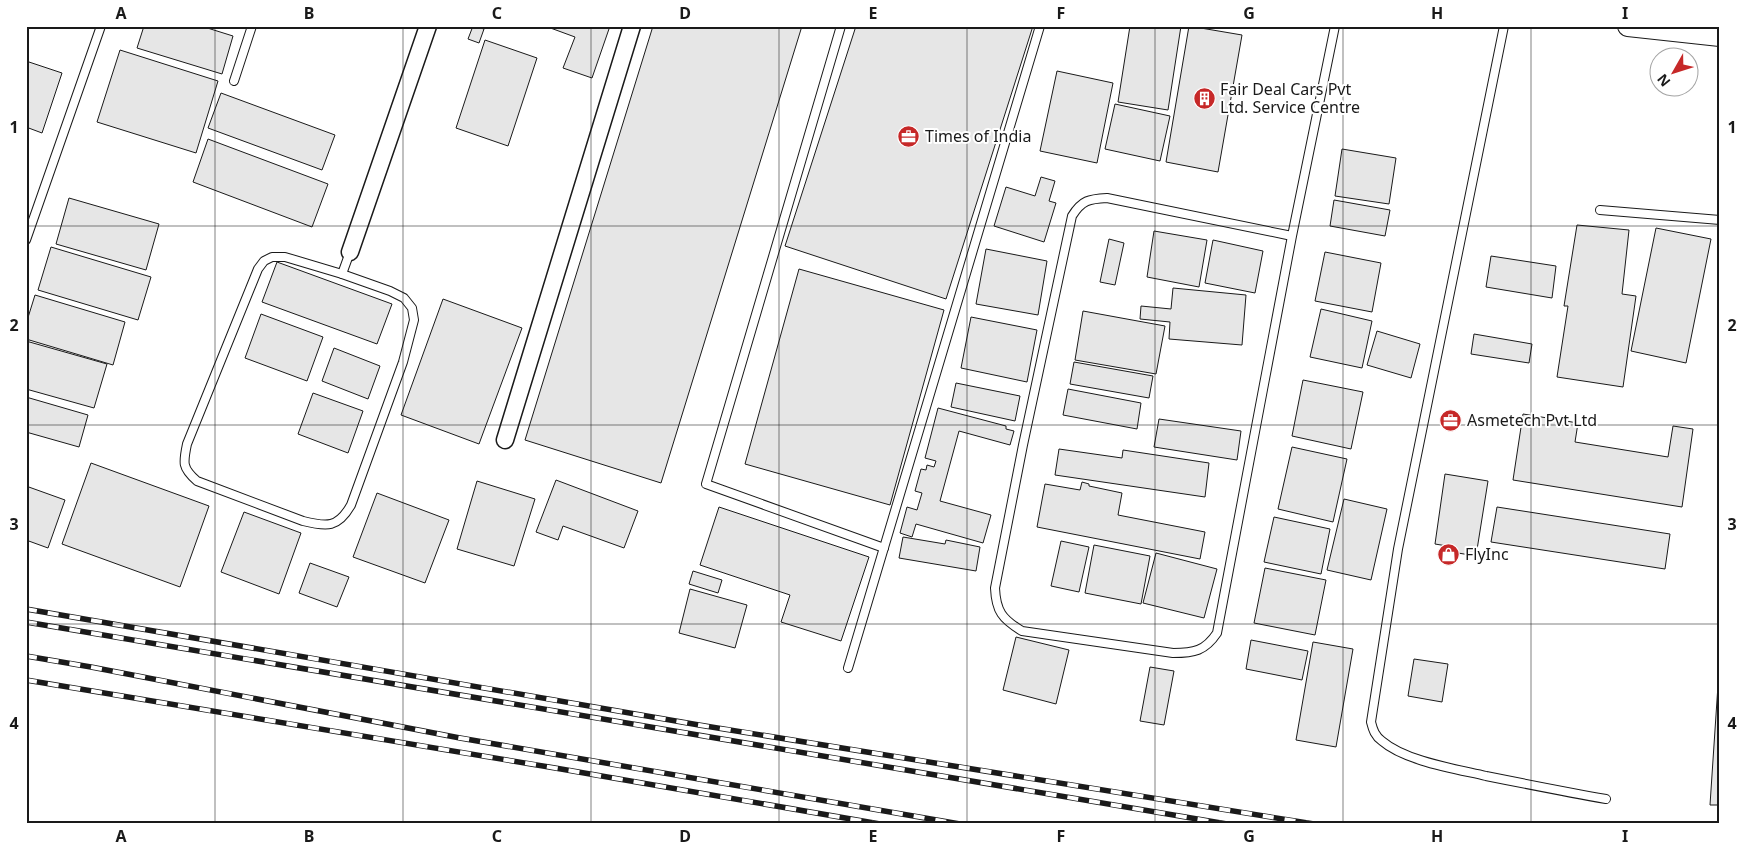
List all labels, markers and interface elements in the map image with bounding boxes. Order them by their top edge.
text: A [115,2,127,24]
text: B [304,2,314,24]
text: C [492,2,502,24]
text: D [679,2,691,24]
text: E [869,2,878,24]
text: F [1057,2,1065,24]
text: G [1243,2,1255,24]
text: H [1431,2,1443,24]
text: I [1622,2,1628,24]
north arrow [1648,48,1698,98]
text: N [1653,70,1674,91]
place label: Fair Deal Cars Pvt Ltd. Service Centre [1220,78,1360,118]
building icon: Fair Deal Cars Pvt Ltd. Service Centre [1192,86,1216,110]
text: 1 [9,116,19,138]
text: 1 [1727,116,1737,138]
office icon: Times of India [897,124,921,148]
place label: Times of India [925,125,1031,147]
text: 2 [9,314,19,336]
text: 2 [1727,314,1737,336]
office icon: Asmetech Pvt Ltd [1439,408,1463,432]
place label: Asmetech Pvt Ltd [1467,409,1597,431]
text: 3 [9,513,19,535]
text: 3 [1727,513,1737,535]
shop icon: FlyInc [1437,542,1461,566]
place label: FlyInc [1465,543,1509,565]
text: 4 [9,712,19,734]
text: 4 [1727,712,1737,734]
text: A [115,825,127,847]
text: B [304,825,314,847]
text: C [492,825,502,847]
text: D [679,825,691,847]
text: E [869,825,878,847]
text: F [1057,825,1065,847]
text: G [1243,825,1255,847]
text: H [1431,825,1443,847]
text: I [1622,825,1628,847]

